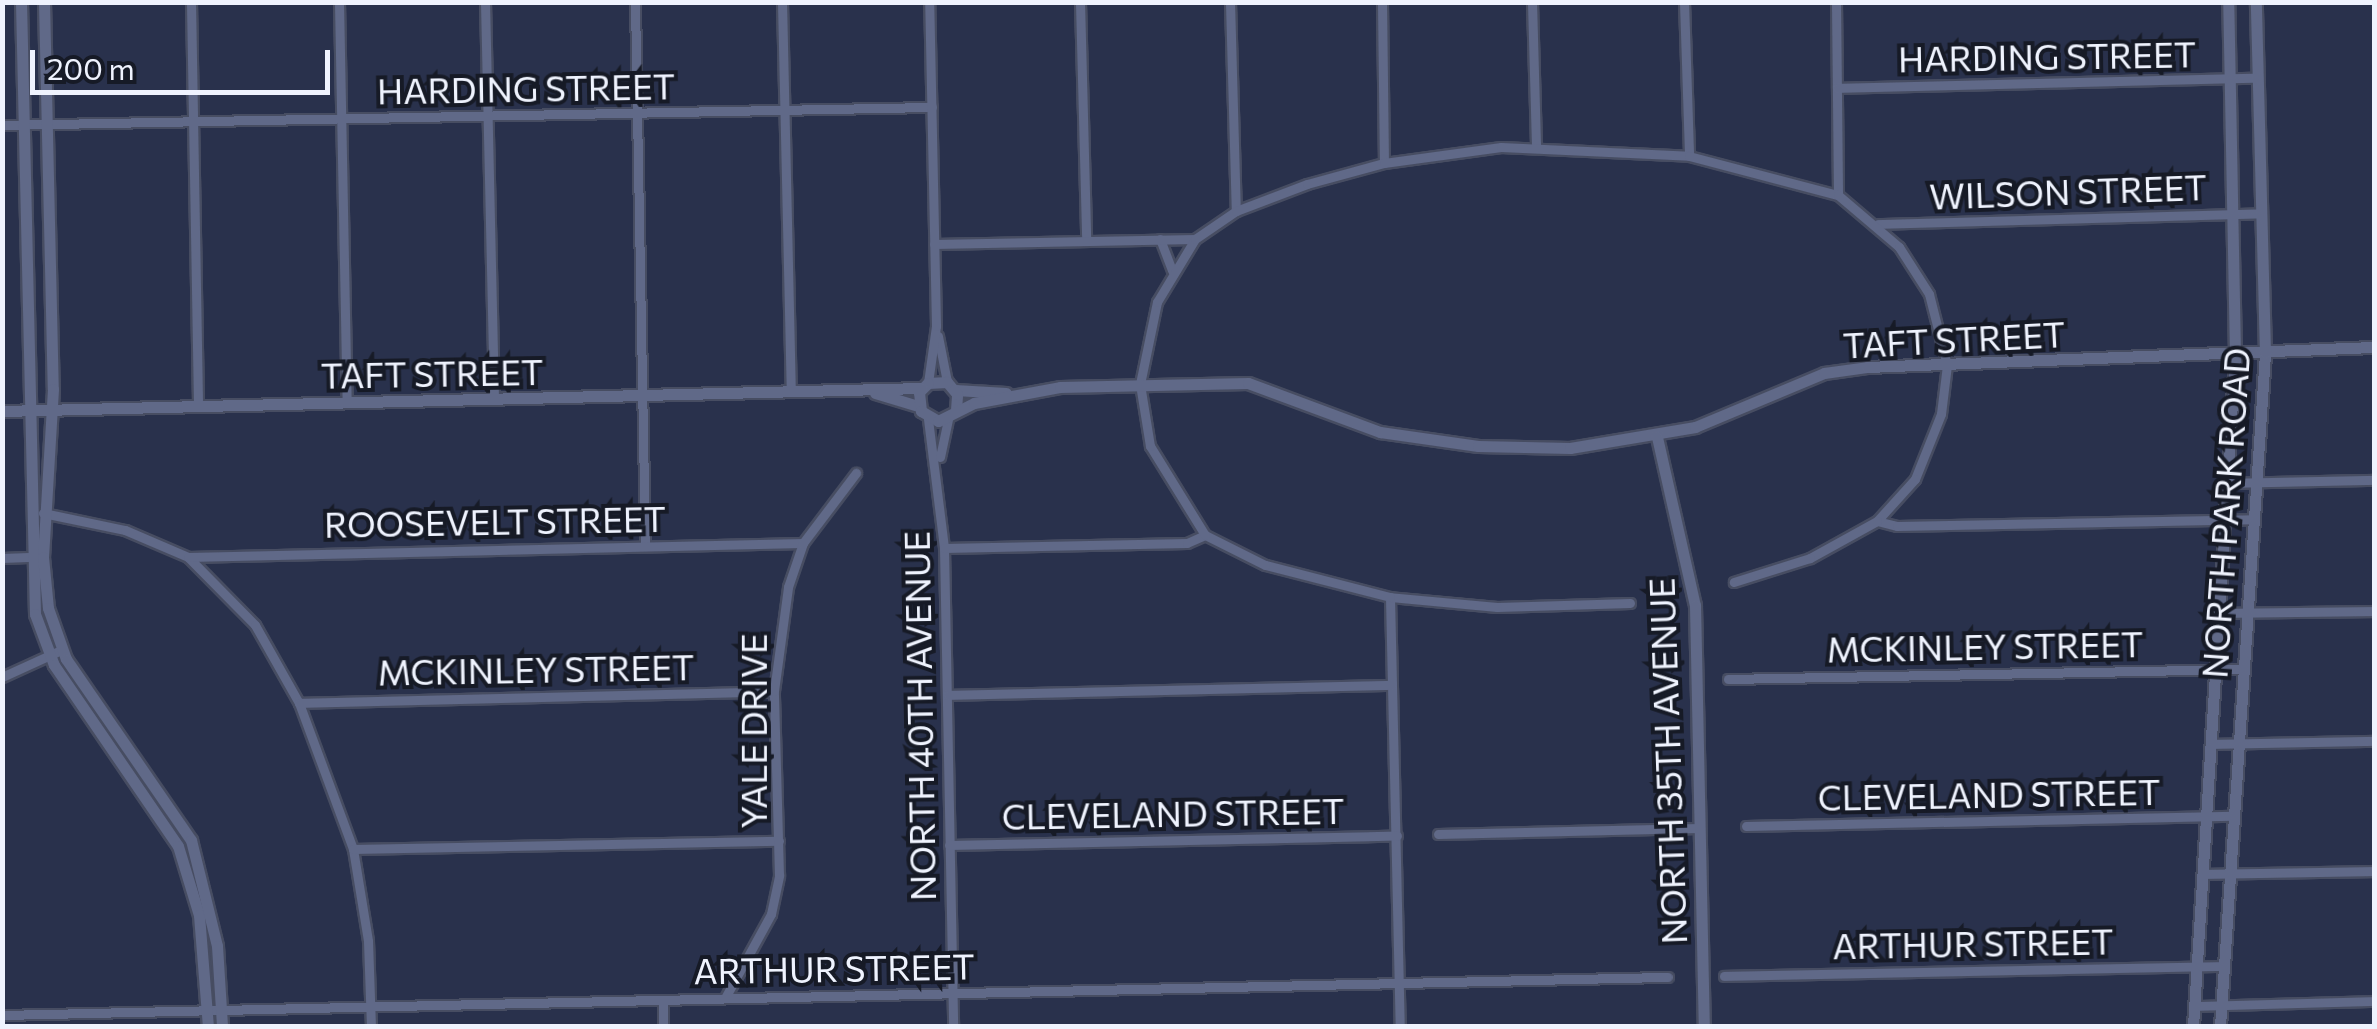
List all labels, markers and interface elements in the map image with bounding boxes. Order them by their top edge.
scale bar [35,30,335,92]
street label: HARDING STREET [1898,32,2196,80]
text: 200 m [47,49,135,86]
street label: HARDING STREET [377,64,675,112]
street label: WILSON STREET [1929,165,2207,217]
street label: TAFT STREET [1842,312,2066,366]
street label: NORTH PARK ROAD [2192,346,2258,680]
street label: TAFT STREET [320,350,544,396]
street label: ROOSEVELT STREET [324,497,666,545]
street label: NORTH 40TH AVENUE [895,530,943,902]
street label: NORTH 35TH AVENUE [1640,577,1694,945]
street label: MCKINLEY STREET [1826,622,2144,670]
street label: YALE DRIVE [732,633,774,829]
street label: MCKINLEY STREET [377,645,695,693]
street label: CLEVELAND STREET [1817,770,2161,818]
street label: CLEVELAND STREET [1001,789,1345,837]
street label: ARTHUR STREET [1832,920,2114,966]
street label: ARTHUR STREET [693,945,975,991]

